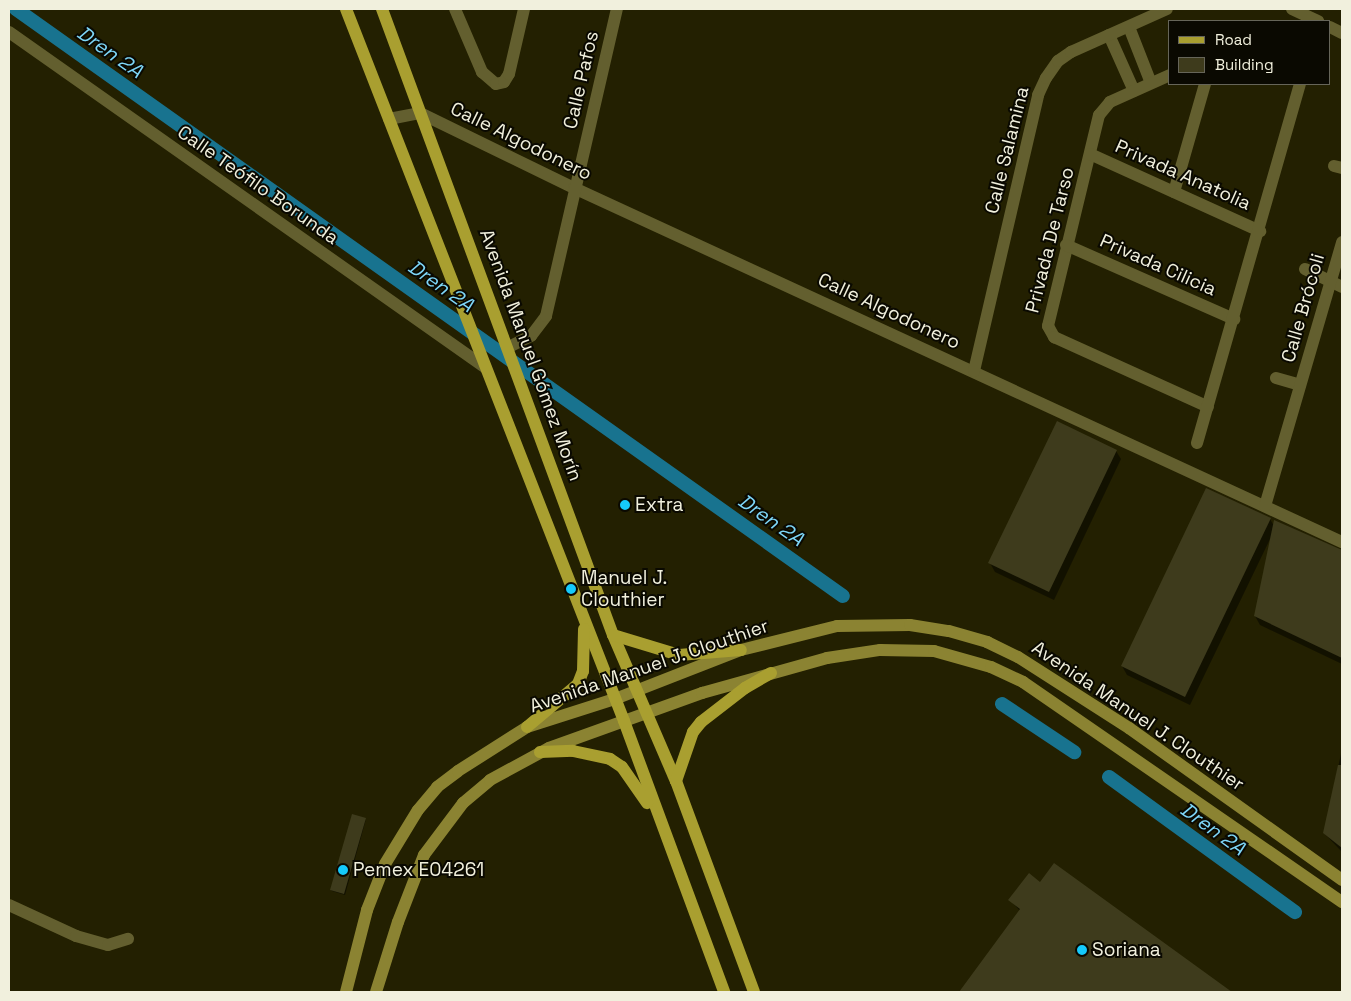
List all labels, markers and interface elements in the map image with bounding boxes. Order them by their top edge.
legend [1168,20,1331,85]
water label: Dren 2A [73,21,147,83]
street label: Calle Pafos [559,29,603,131]
text: Road [1215,30,1252,49]
text: Building [1215,55,1274,74]
street label: Calle Salamina [980,84,1034,216]
street label: Calle Algodonero [447,97,595,185]
street label: Calle Teófilo Borunda [173,121,343,249]
street label: Privada Anatolia [1112,135,1254,215]
street label: Privada De Tarso [1021,165,1079,315]
street label: Avenida Manuel Gómez Morín [475,226,587,484]
street label: Privada Cilicia [1096,229,1220,301]
street label: Calle Brócoli [1277,251,1329,365]
water label: Dren 2A [404,255,478,317]
street label: Calle Algodonero [814,268,964,354]
water label: Dren 2A [734,489,808,551]
place label: Extra [635,494,683,516]
marker: Extra [619,499,631,511]
place label: Manuel J. Clouthier [581,567,667,611]
marker: Manuel J. Clouthier [565,583,577,595]
street label: Avenida Manuel J. Clouthier [526,614,772,718]
street label: Avenida Manuel J. Clouthier [1027,636,1249,796]
water label: Dren 2A [1176,797,1250,861]
place label: Pemex E04261 [353,859,484,881]
marker: Pemex E04261 [337,864,349,876]
place label: Soriana [1092,939,1161,961]
marker: Soriana [1076,944,1088,956]

